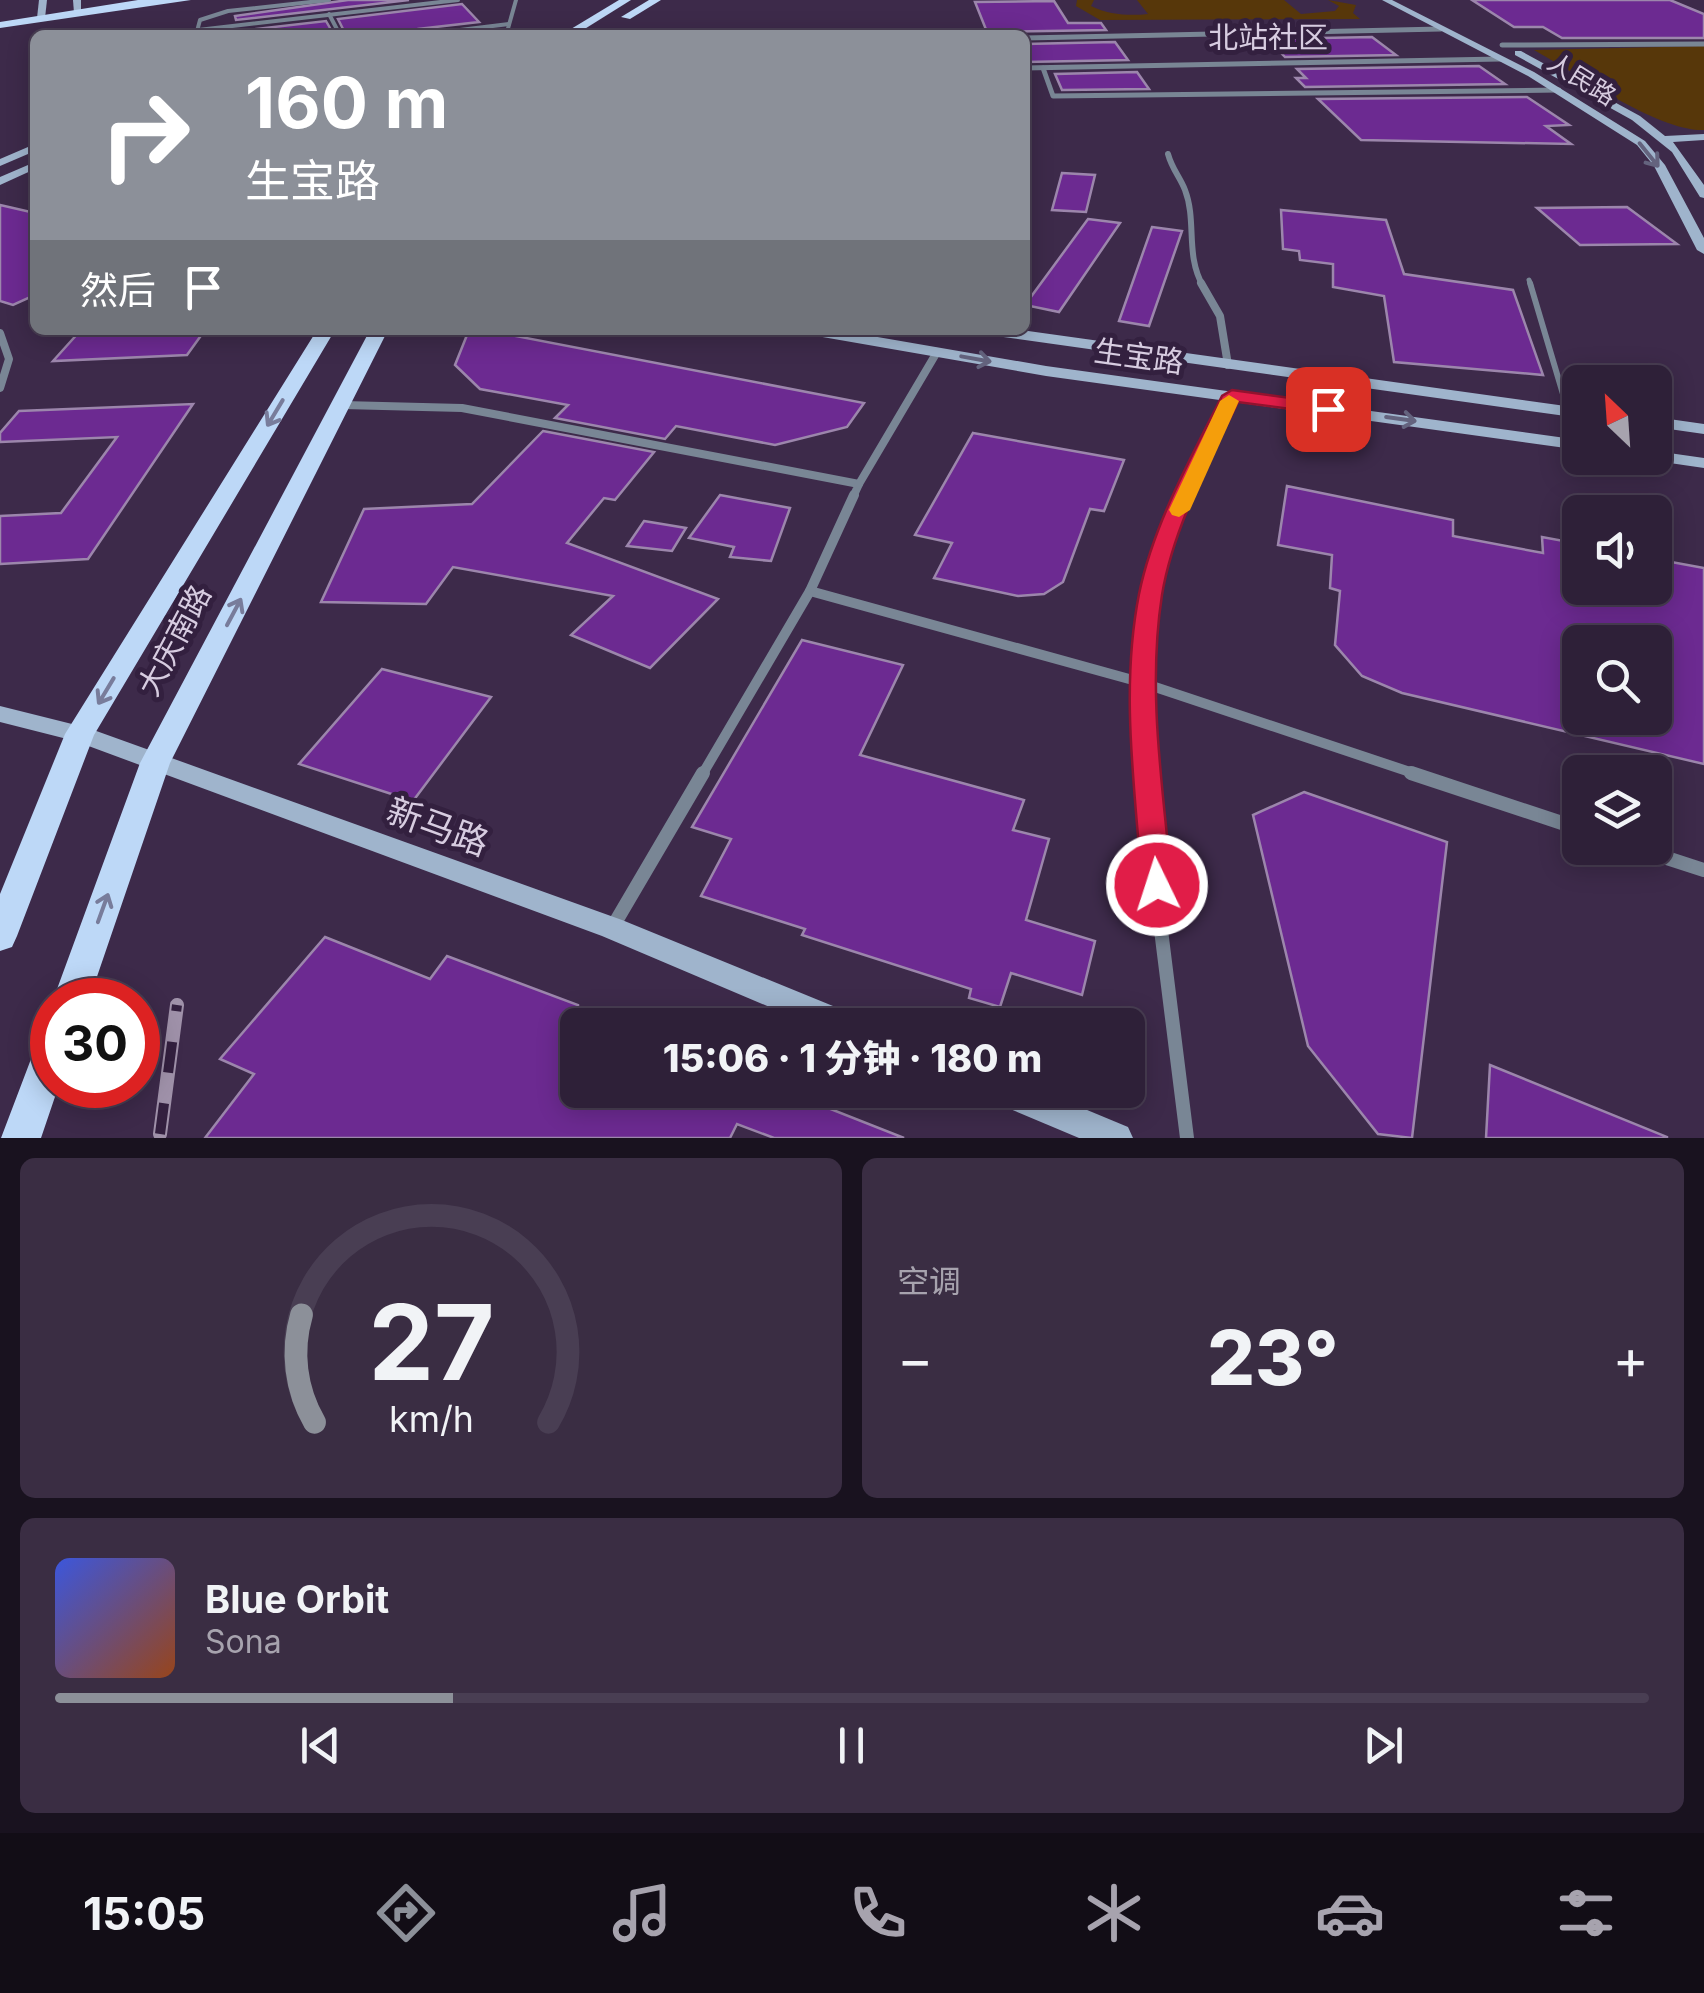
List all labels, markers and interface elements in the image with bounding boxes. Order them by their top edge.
district label: 北站社区 [1208,19,1328,55]
street label: 人民路 [1542,46,1622,112]
text: 160 m [245,60,448,145]
icon: right [80,70,210,200]
one-way arrow [1638,142,1660,168]
text: 生宝路 [245,153,380,208]
icon: arrive [176,260,231,315]
text: 然后 [80,267,156,313]
street label: 生宝路 [1092,332,1186,380]
one-way arrow [959,350,991,369]
north arrow [1562,365,1672,475]
map controls [1562,365,1672,865]
pin [1286,367,1371,452]
icon: arrive [1301,382,1356,437]
one-way arrow [265,398,286,427]
one-way arrow [1385,410,1417,428]
button: sound [1562,495,1672,605]
street label: 大庆南路 [130,579,218,701]
one-way arrow [225,597,245,627]
button: search [1562,625,1672,735]
one-way arrow [96,676,116,705]
button: layers [1562,755,1672,865]
street label: 新马路 [381,788,495,864]
position arrow [1105,833,1209,937]
one-way arrow [95,894,113,925]
speed limit sign: 30 [30,978,160,1108]
text: 15:06 · 1 分钟 · 180 m [663,1035,1042,1081]
text: 空调 [897,1262,961,1301]
text: 27 [368,1279,494,1405]
text: 23° [1207,1312,1339,1403]
text: − [897,1326,933,1392]
text: + [1613,1326,1649,1392]
text: km/h [389,1397,473,1441]
text: Blue Orbit [205,1576,389,1622]
text: Sona [205,1622,282,1661]
icon: previous [293,1718,348,1773]
icon: pause [824,1718,879,1773]
icon: next [1356,1718,1411,1773]
icon: directions [371,1878,441,1948]
icon: music [607,1878,677,1948]
icon: phone [843,1878,913,1948]
icon: climate [1079,1878,1149,1948]
icon: car [1315,1878,1385,1948]
icon: filters [1551,1878,1621,1948]
text: 15:05 [83,1886,205,1941]

